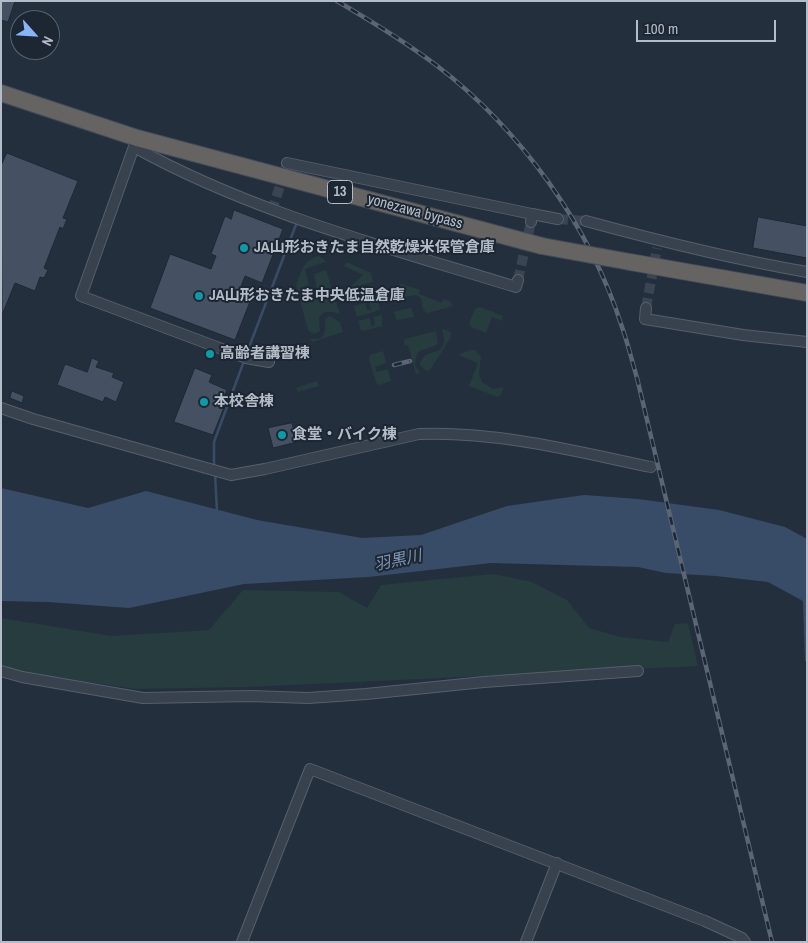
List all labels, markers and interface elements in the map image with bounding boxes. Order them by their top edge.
north arrow [10,10,60,60]
scale bar [638,10,778,42]
text: 100 m [644,18,678,39]
text: N [38,33,57,49]
road number: 13 [328,180,352,203]
street label: yonezawa bypass [365,191,465,233]
place label: JA山形おきたま自然乾燥米保管倉庫 [254,239,495,257]
marker: JA山形おきたま自然乾燥米保管倉庫 [238,242,250,254]
place label: JA山形おきたま中央低温倉庫 [209,287,405,305]
marker: JA山形おきたま中央低温倉庫 [193,290,205,302]
place label: 高齢者講習棟 [220,345,310,363]
marker: 高齢者講習棟 [204,348,216,360]
place label: 本校舎棟 [214,393,274,411]
marker: 本校舎棟 [198,396,210,408]
place label: 食堂・バイク棟 [292,426,397,444]
marker: 食堂・バイク棟 [276,429,288,441]
water label: 羽黒川 [373,547,423,575]

